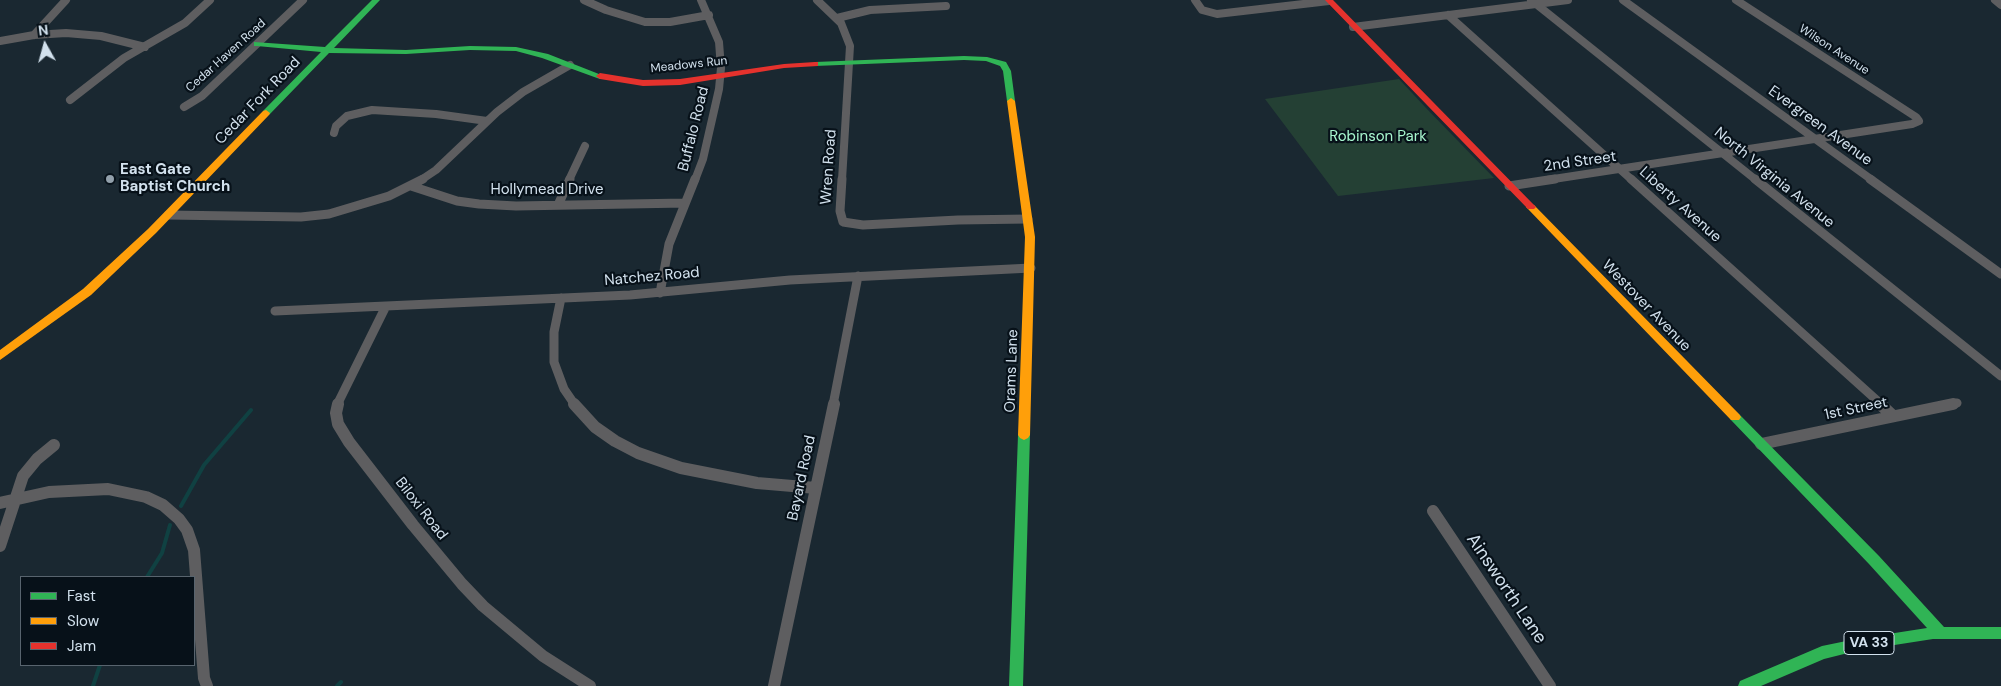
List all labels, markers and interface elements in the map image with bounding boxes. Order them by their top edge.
street label: Cedar Haven Road [183,16,269,96]
north arrow [20,20,70,70]
text: N [37,21,49,40]
street label: Wilson Avenue [1796,22,1872,78]
street label: Cedar Fork Road [212,53,304,149]
street label: Meadows Run [650,54,728,76]
street label: Evergreen Avenue [1764,82,1876,170]
street label: Buffalo Road [675,85,713,173]
street label: North Virginia Avenue [1710,124,1838,232]
park label: Robinson Park [1329,128,1427,146]
street label: Wren Road [817,129,841,205]
street label: 2nd Street [1543,148,1617,176]
place label: East Gate Baptist Church [120,161,230,196]
street label: Liberty Avenue [1635,163,1725,247]
marker: East Gate Baptist Church [104,173,116,185]
street label: Hollymead Drive [490,181,604,199]
street label: Westover Avenue [1598,257,1694,355]
street label: Natchez Road [604,264,700,290]
street label: Orams Lane [1002,329,1022,413]
street label: 1st Street [1823,394,1889,424]
street label: Bayard Road [784,434,820,522]
street label: Biloxi Road [391,474,451,544]
street label: Ainsworth Lane [1461,530,1551,648]
legend [20,576,195,666]
text: Fast [67,586,96,606]
text: Slow [67,611,99,631]
road number: VA 33 [1844,632,1894,654]
text: Jam [67,636,96,656]

